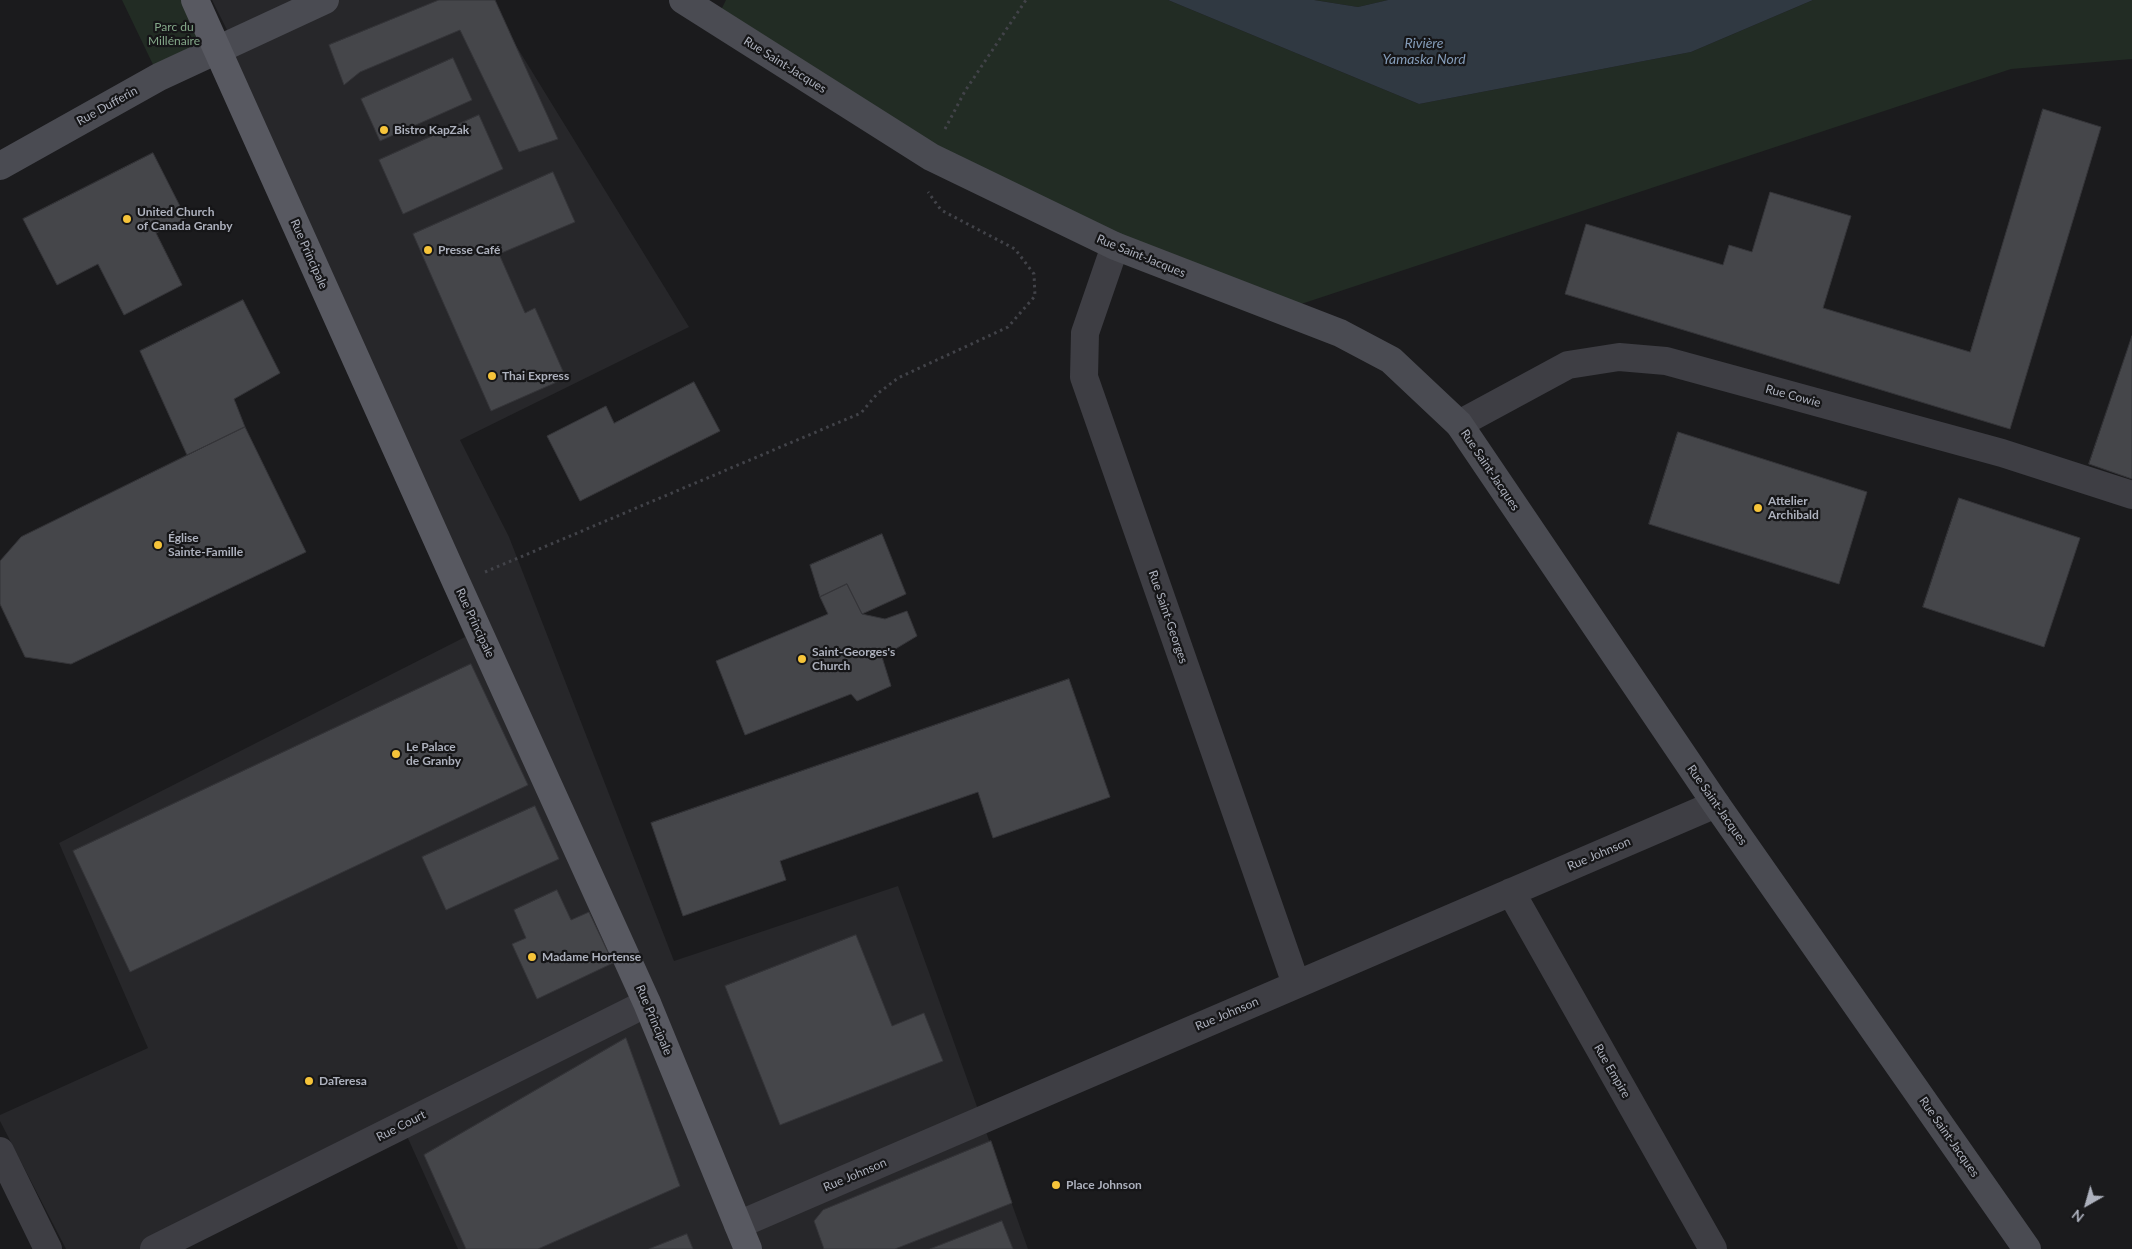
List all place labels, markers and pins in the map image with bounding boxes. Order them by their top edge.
place label: Bistro KapZak [394,123,469,137]
marker: Bistro KapZak [378,124,390,136]
place label: United Church of Canada Granby [137,205,233,233]
marker: United Church of Canada Granby [121,213,133,225]
place label: Presse Café [438,243,500,257]
marker: Presse Café [422,244,434,256]
place label: Thai Express [502,369,569,383]
marker: Thai Express [486,370,498,382]
place label: Attelier Archibald [1768,494,1819,522]
marker: Attelier Archibald [1752,502,1764,514]
place label: Église Sainte-Famille [168,531,243,559]
marker: Église Sainte-Famille [152,539,164,551]
place label: Saint-Georges's Church [812,645,895,673]
marker: Saint-Georges's Church [796,653,808,665]
place label: Le Palace de Granby [406,740,461,768]
marker: Le Palace de Granby [390,748,402,760]
place label: Madame Hortense [542,950,641,964]
marker: Madame Hortense [526,951,538,963]
place label: DaTeresa [319,1074,367,1088]
marker: DaTeresa [303,1075,315,1087]
place label: Place Johnson [1066,1178,1142,1192]
marker: Place Johnson [1050,1179,1062,1191]

